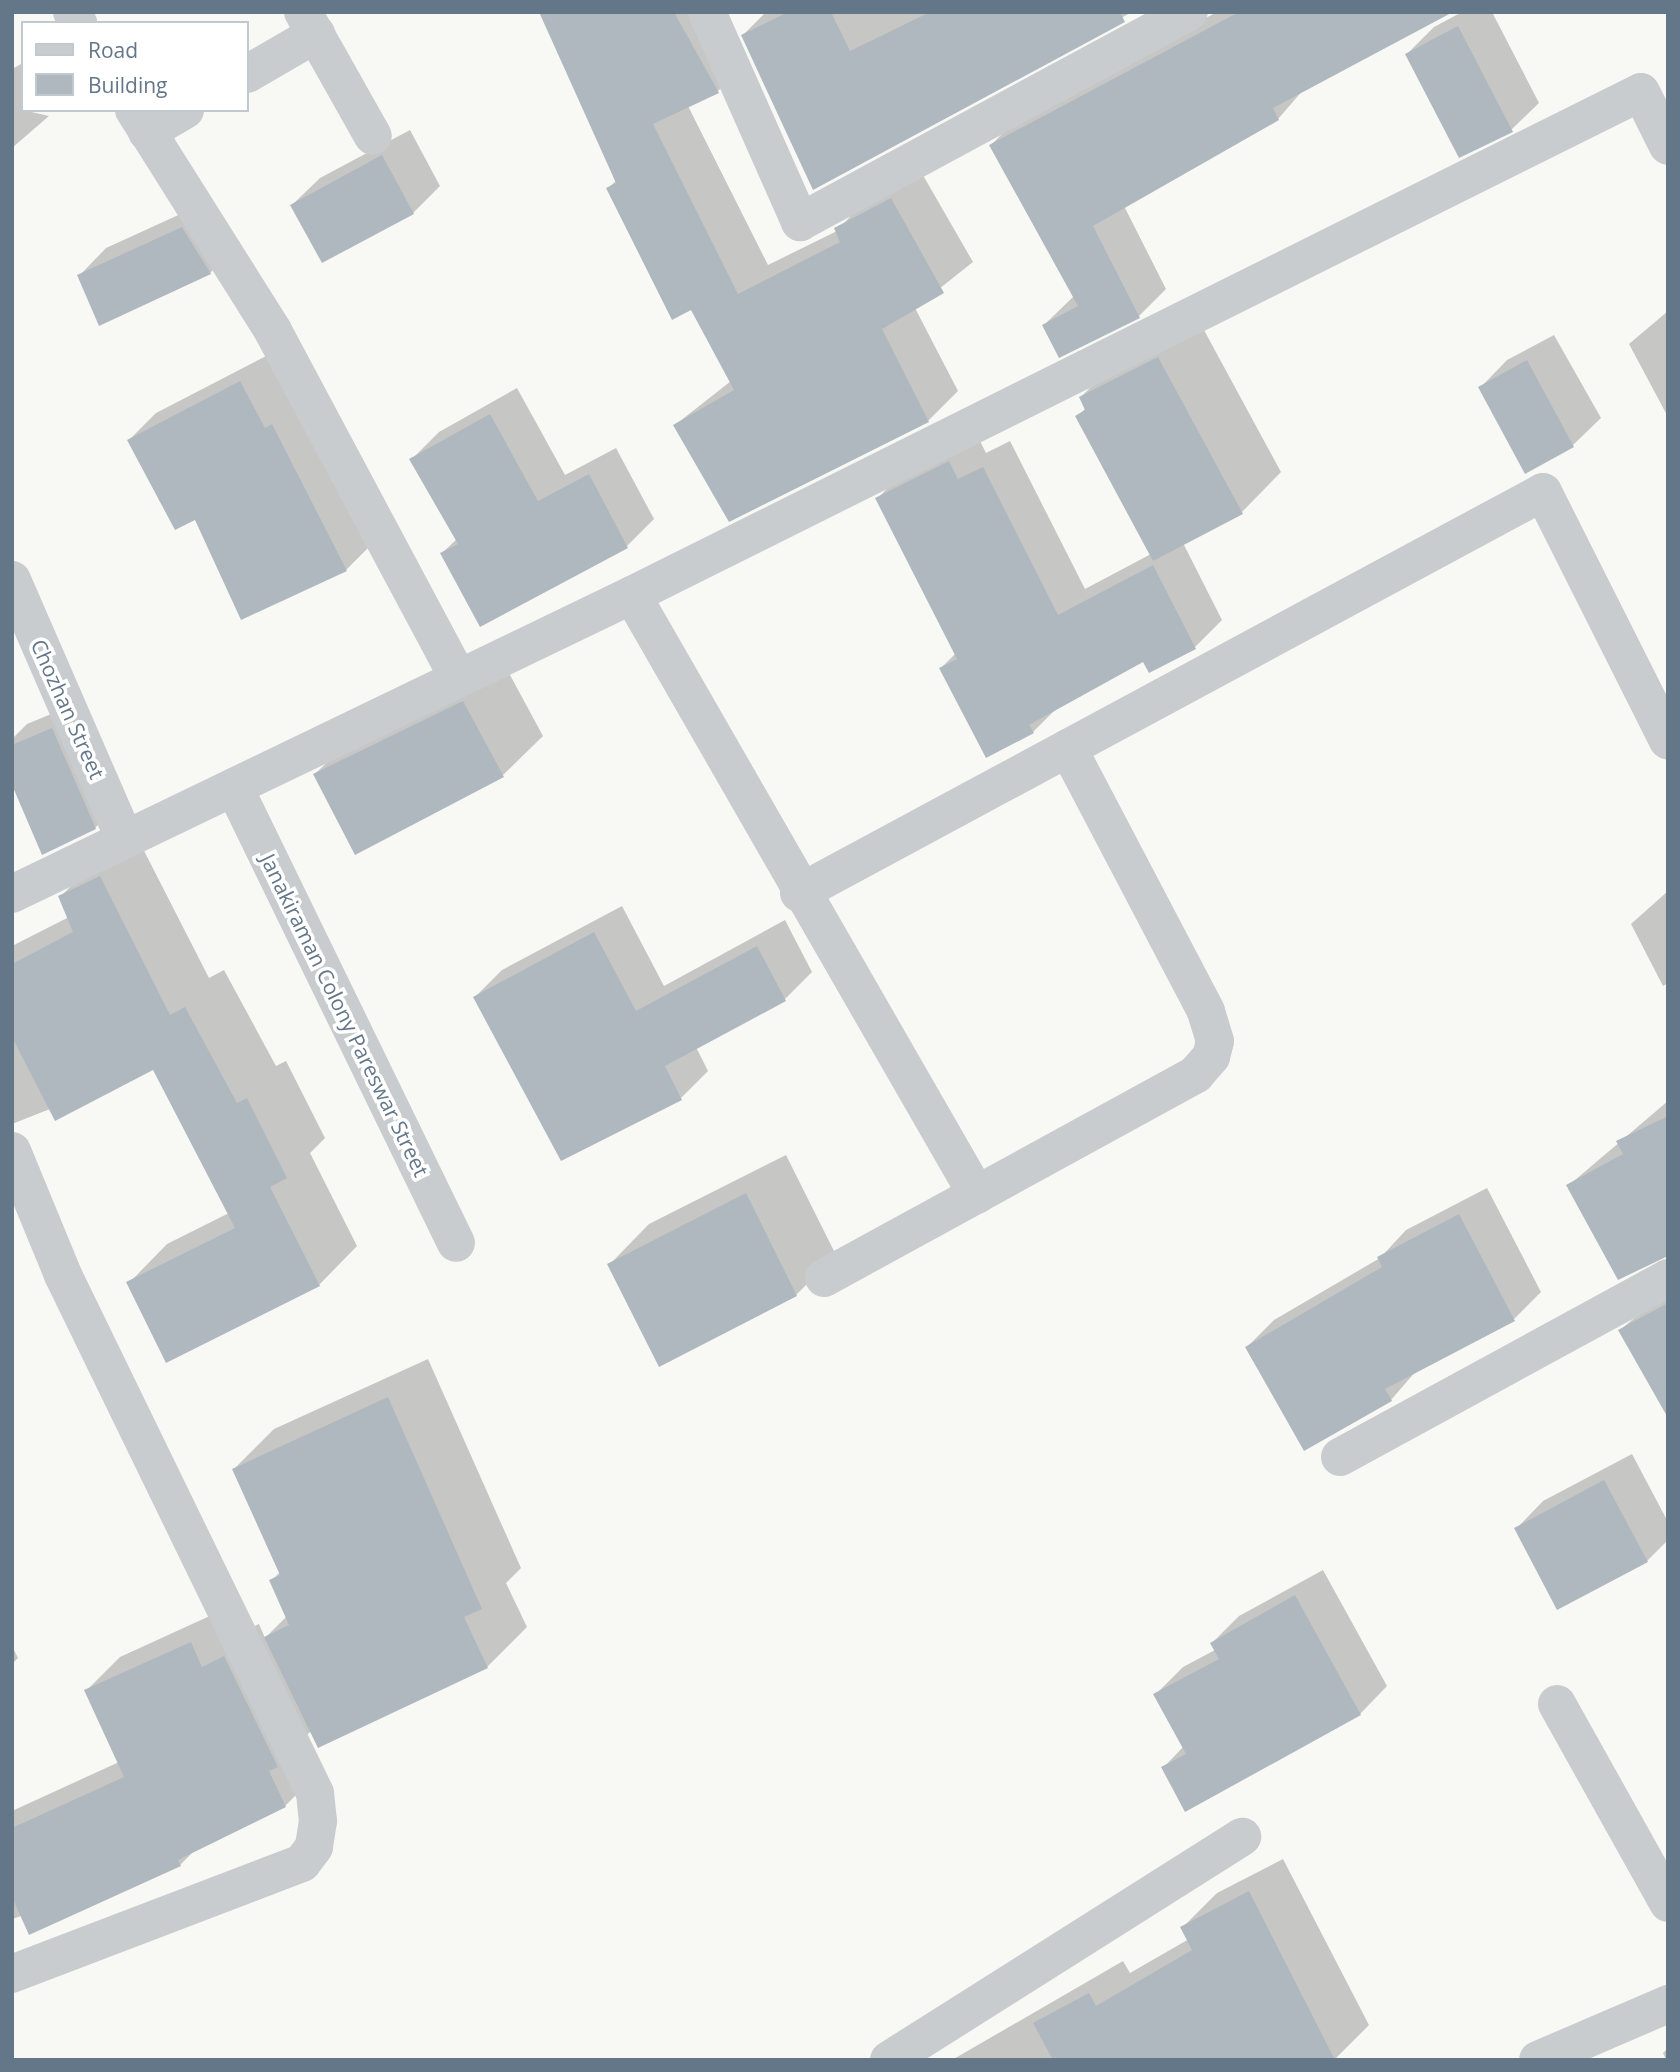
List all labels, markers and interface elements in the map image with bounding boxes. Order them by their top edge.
legend [21,21,248,112]
text: Road [88,36,138,64]
text: Building [88,71,167,99]
street label: Chozhan Street [26,635,110,783]
street label: Janakiraman Colony Pareswar Street [256,850,434,1180]

